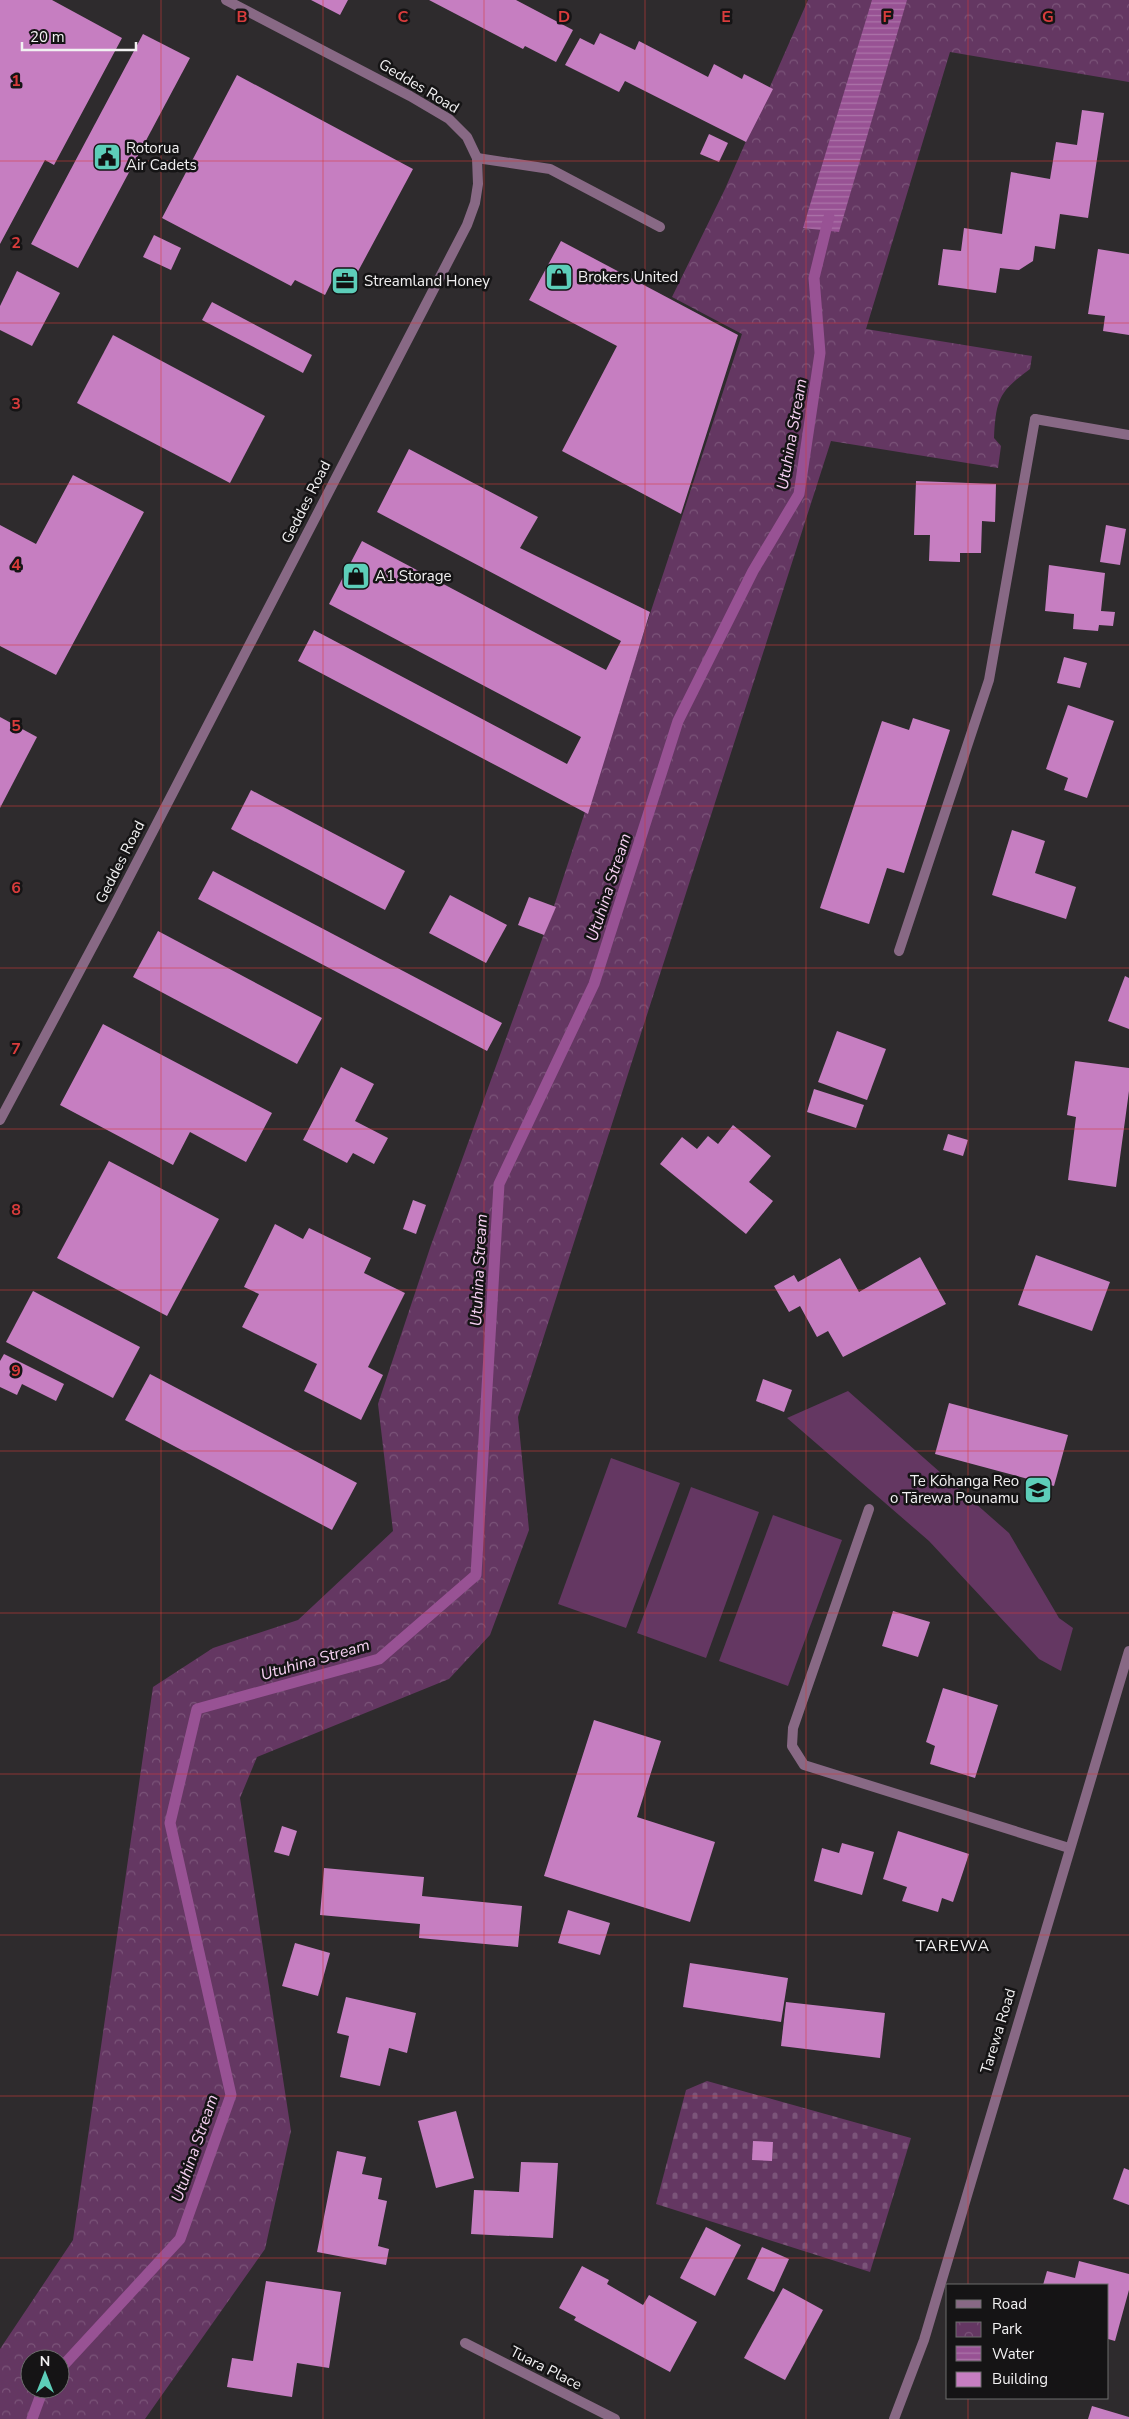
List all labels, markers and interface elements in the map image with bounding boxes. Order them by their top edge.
text: B [236,6,248,28]
text: C [398,6,409,28]
text: D [558,6,570,28]
text: E [721,6,731,28]
text: F [883,6,892,28]
text: G [1042,6,1054,28]
scale bar [22,20,136,52]
text: 20 m [30,27,65,47]
street label: Geddes Road [375,54,463,118]
text: 1 [11,70,21,92]
place label: Rotorua Air Cadets [126,138,197,175]
public building icon: Rotorua Air Cadets [92,142,122,172]
text: 2 [11,232,21,254]
shop icon: Brokers United [544,262,574,292]
office icon: Streamland Honey [330,266,360,296]
place label: Brokers United [578,267,678,287]
place label: Streamland Honey [364,271,490,291]
water label: Utuhina Stream [771,377,813,491]
text: 3 [11,393,21,415]
street label: Geddes Road [277,457,335,547]
text: 4 [11,554,21,576]
shop icon: A1 Storage [341,561,371,591]
place label: A1 Storage [375,566,452,586]
text: 5 [11,715,21,737]
street label: Geddes Road [91,817,149,907]
water label: Utuhina Stream [581,830,637,944]
text: 6 [11,877,21,899]
text: 7 [11,1038,21,1060]
text: 8 [11,1199,21,1221]
water label: Utuhina Stream [465,1213,493,1327]
text: 9 [11,1360,21,1382]
place label: Te Kōhanga Reo o Tārewa Pounamu [890,1471,1019,1508]
school or university icon: Te Kōhanga Reo o Tārewa Pounamu [1023,1475,1053,1505]
water label: Utuhina Stream [258,1634,372,1686]
district label: TAREWA [916,1935,990,1957]
street label: Tarewa Road [976,1986,1020,2076]
water label: Utuhina Stream [166,2092,224,2205]
legend [946,2284,1109,2399]
text: Road [992,2294,1027,2314]
text: Park [992,2319,1022,2339]
street label: Tuara Place [507,2341,585,2395]
text: Water [992,2344,1035,2364]
north arrow [20,2349,70,2399]
text: N [40,2352,50,2371]
text: Building [992,2369,1048,2389]

